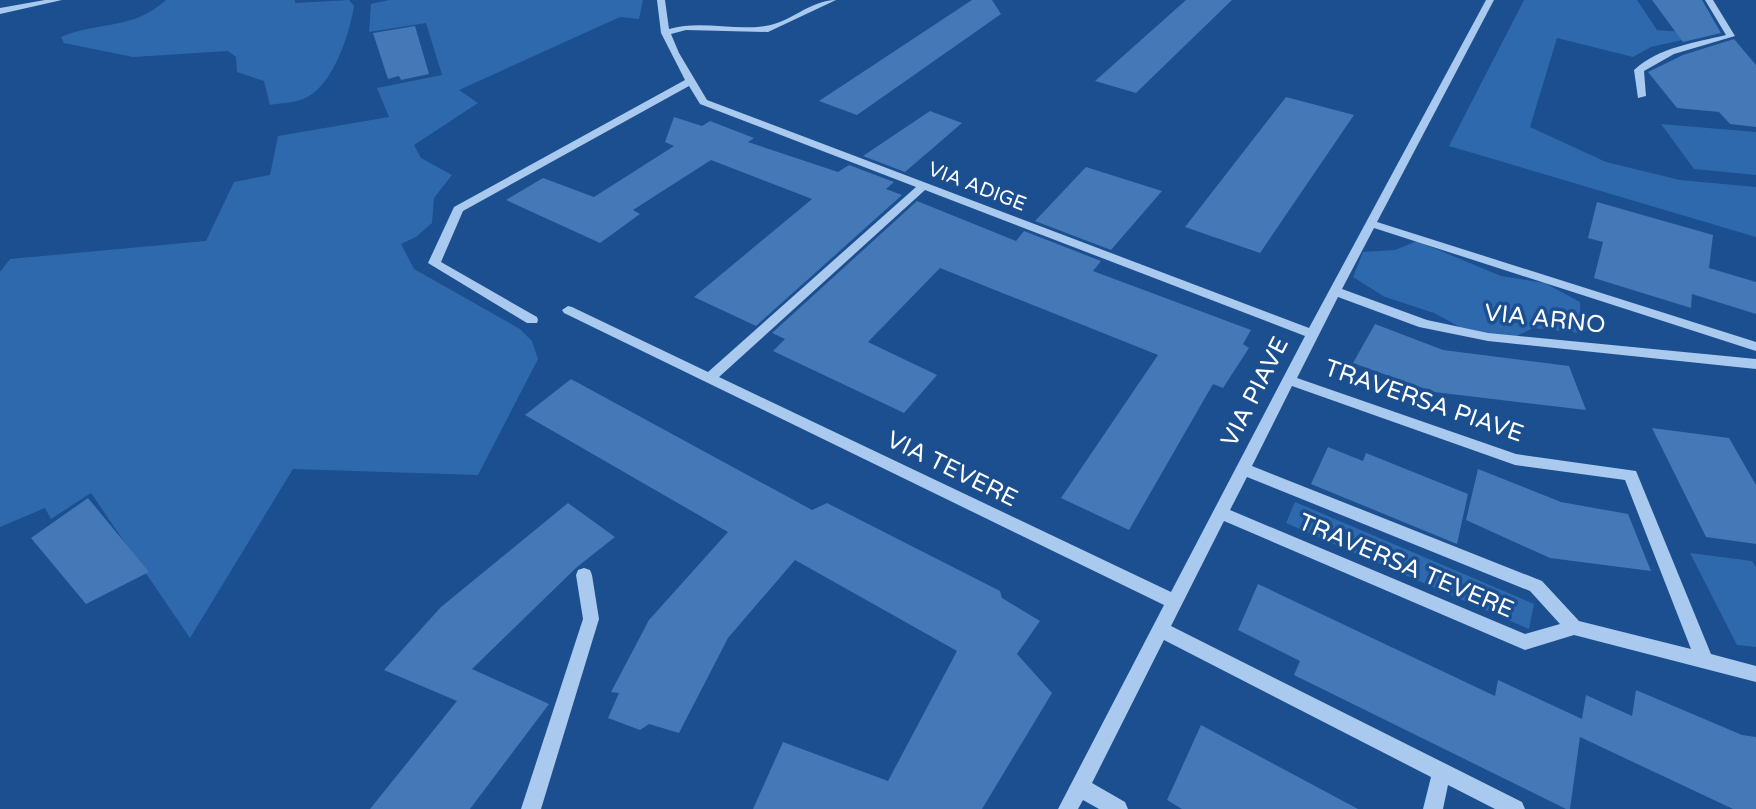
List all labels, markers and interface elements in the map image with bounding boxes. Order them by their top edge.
street label: VIA ADIGE [925,157,1029,217]
street label: VIA ARNO [1483,298,1607,340]
street label: VIA PIAVE [1215,332,1295,452]
street label: TRAVERSA PIAVE [1321,353,1527,449]
street label: VIA TEVERE [882,425,1022,513]
street label: TRAVERSA TEVERE [1294,508,1518,624]

